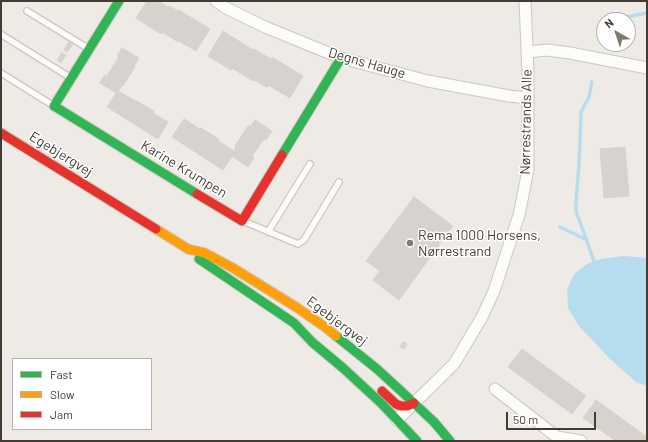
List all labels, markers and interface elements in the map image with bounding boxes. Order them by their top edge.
north arrow [596,12,636,52]
text: N [602,16,616,30]
street label: Degns Hauge [326,44,408,82]
street label: Nørrestrands Alle [517,69,535,175]
street label: Egebjergvej [26,128,96,180]
street label: Karine Krumpen [138,137,230,201]
place label: Rema 1000 Horsens, Nørrestrand [418,227,541,260]
marker: Rema 1000 Horsens, Nørrestrand [405,238,415,248]
street label: Egebjergvej [303,293,371,349]
legend [12,358,152,430]
text: Fast [50,367,73,381]
text: Slow [50,387,75,401]
scale bar [508,404,598,430]
text: Jam [50,407,73,421]
text: 50 m [513,412,538,426]

